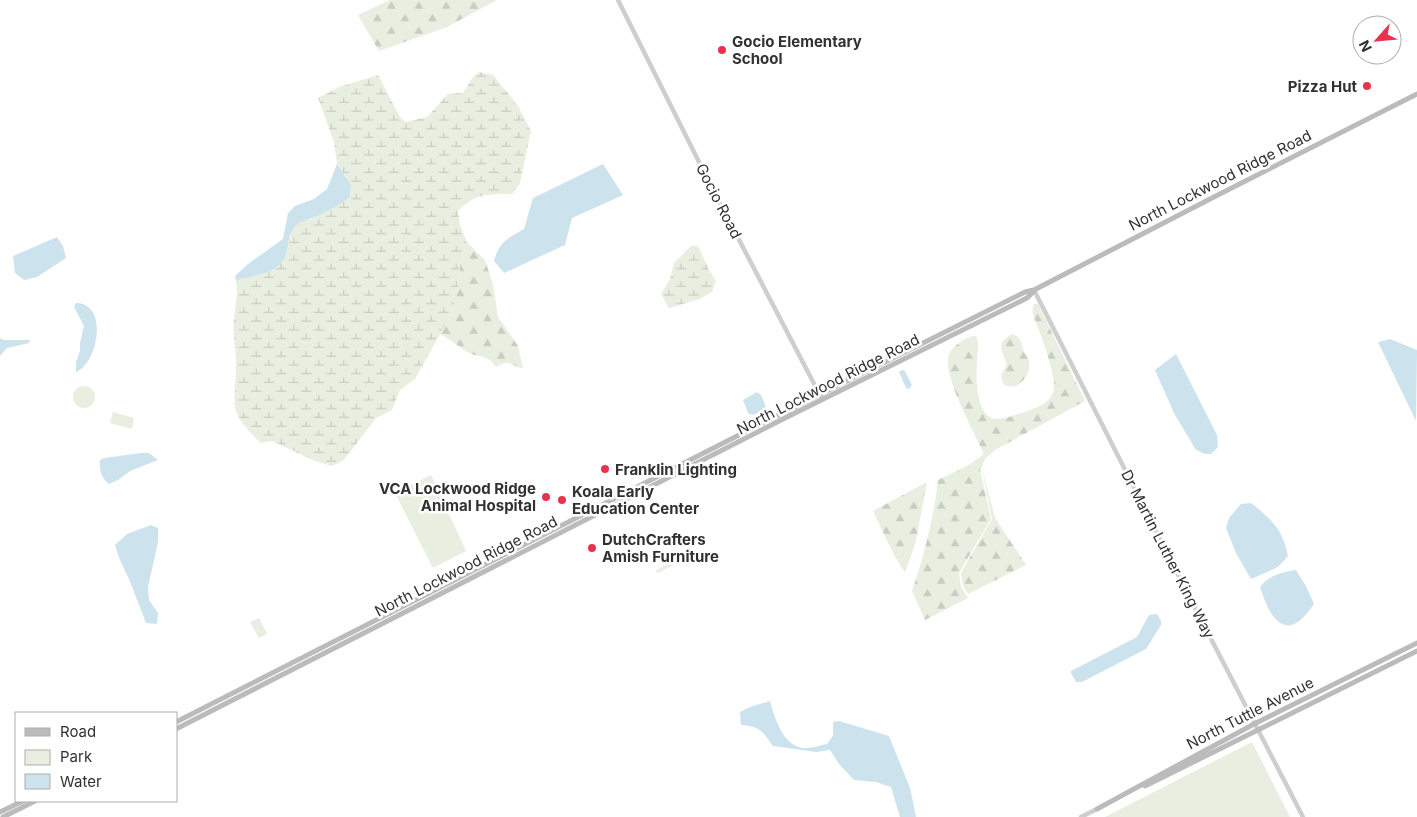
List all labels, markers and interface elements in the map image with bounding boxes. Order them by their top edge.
north arrow [1352,15,1402,65]
place label: Gocio Elementary School [732,32,862,68]
text: N [1355,38,1375,55]
marker: Gocio Elementary School [716,44,728,56]
place label: Pizza Hut [1288,77,1358,96]
marker: Pizza Hut [1361,80,1373,92]
street label: North Lockwood Ridge Road [1125,126,1315,234]
street label: Gocio Road [692,160,746,242]
street label: North Lockwood Ridge Road [733,330,923,438]
place label: Franklin Lighting [615,460,737,479]
marker: Franklin Lighting [599,463,611,475]
street label: Dr Martin Luther King Way [1117,466,1219,642]
place label: VCA Lockwood Ridge Animal Hospital [379,479,536,515]
place label: Koala Early Education Center [572,482,699,518]
marker: VCA Lockwood Ridge Animal Hospital [540,491,552,503]
marker: Koala Early Education Center [556,494,568,506]
street label: North Lockwood Ridge Road [371,512,561,620]
place label: DutchCrafters Amish Furniture [602,530,719,566]
marker: DutchCrafters Amish Furniture [586,542,598,554]
street label: North Tuttle Avenue [1183,673,1317,753]
legend [15,712,178,802]
text: Road [60,722,96,741]
text: Park [60,747,93,766]
text: Water [60,772,102,791]

